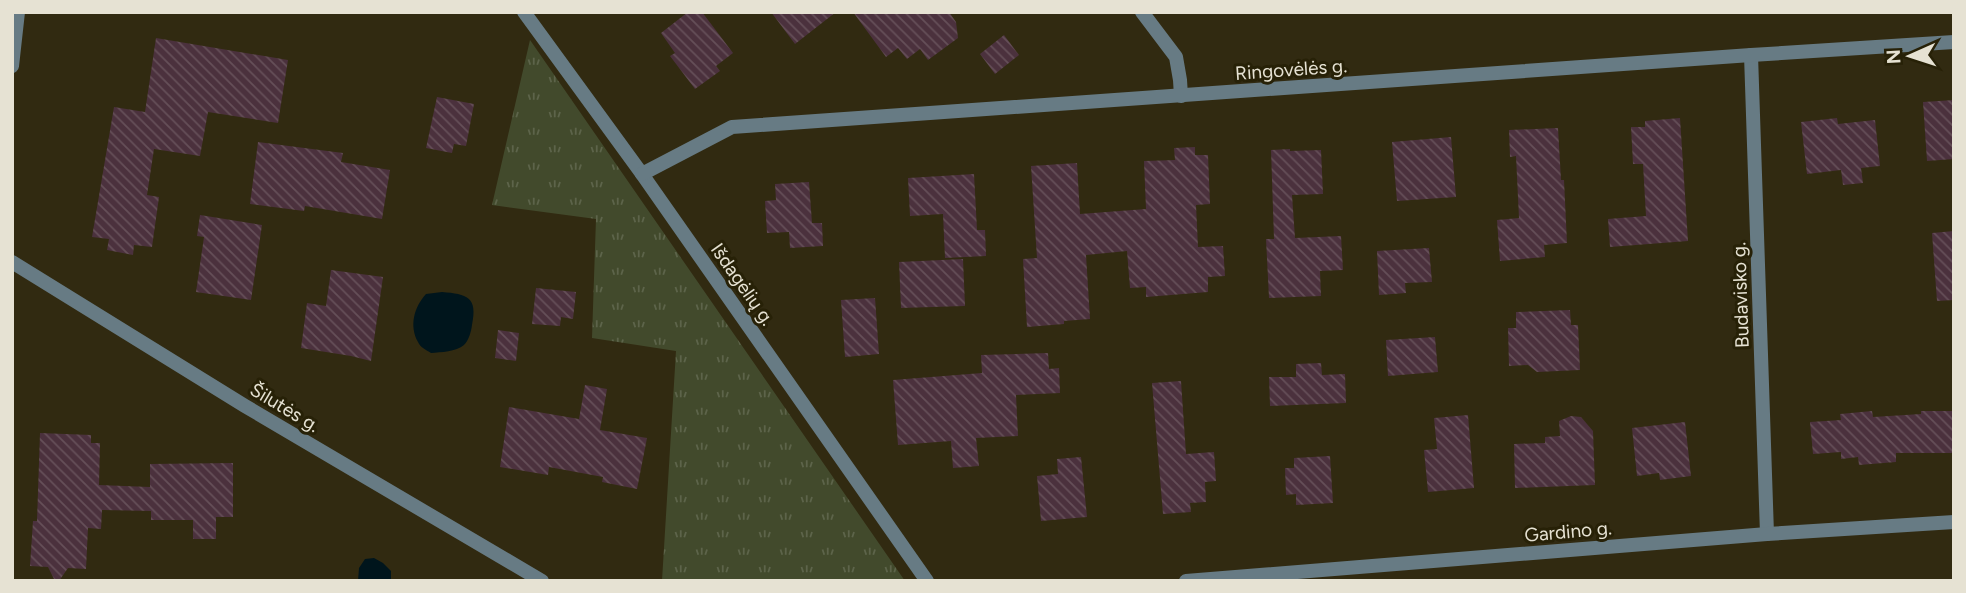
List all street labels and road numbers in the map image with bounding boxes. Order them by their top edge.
street label: Ringovėlės g. [1234,54,1348,85]
street label: Išdagėlių g. [706,239,779,330]
street label: Budavisko g. [1727,242,1754,348]
street label: Šilutės g. [246,378,324,437]
street label: Gardino g. [1523,516,1613,547]

